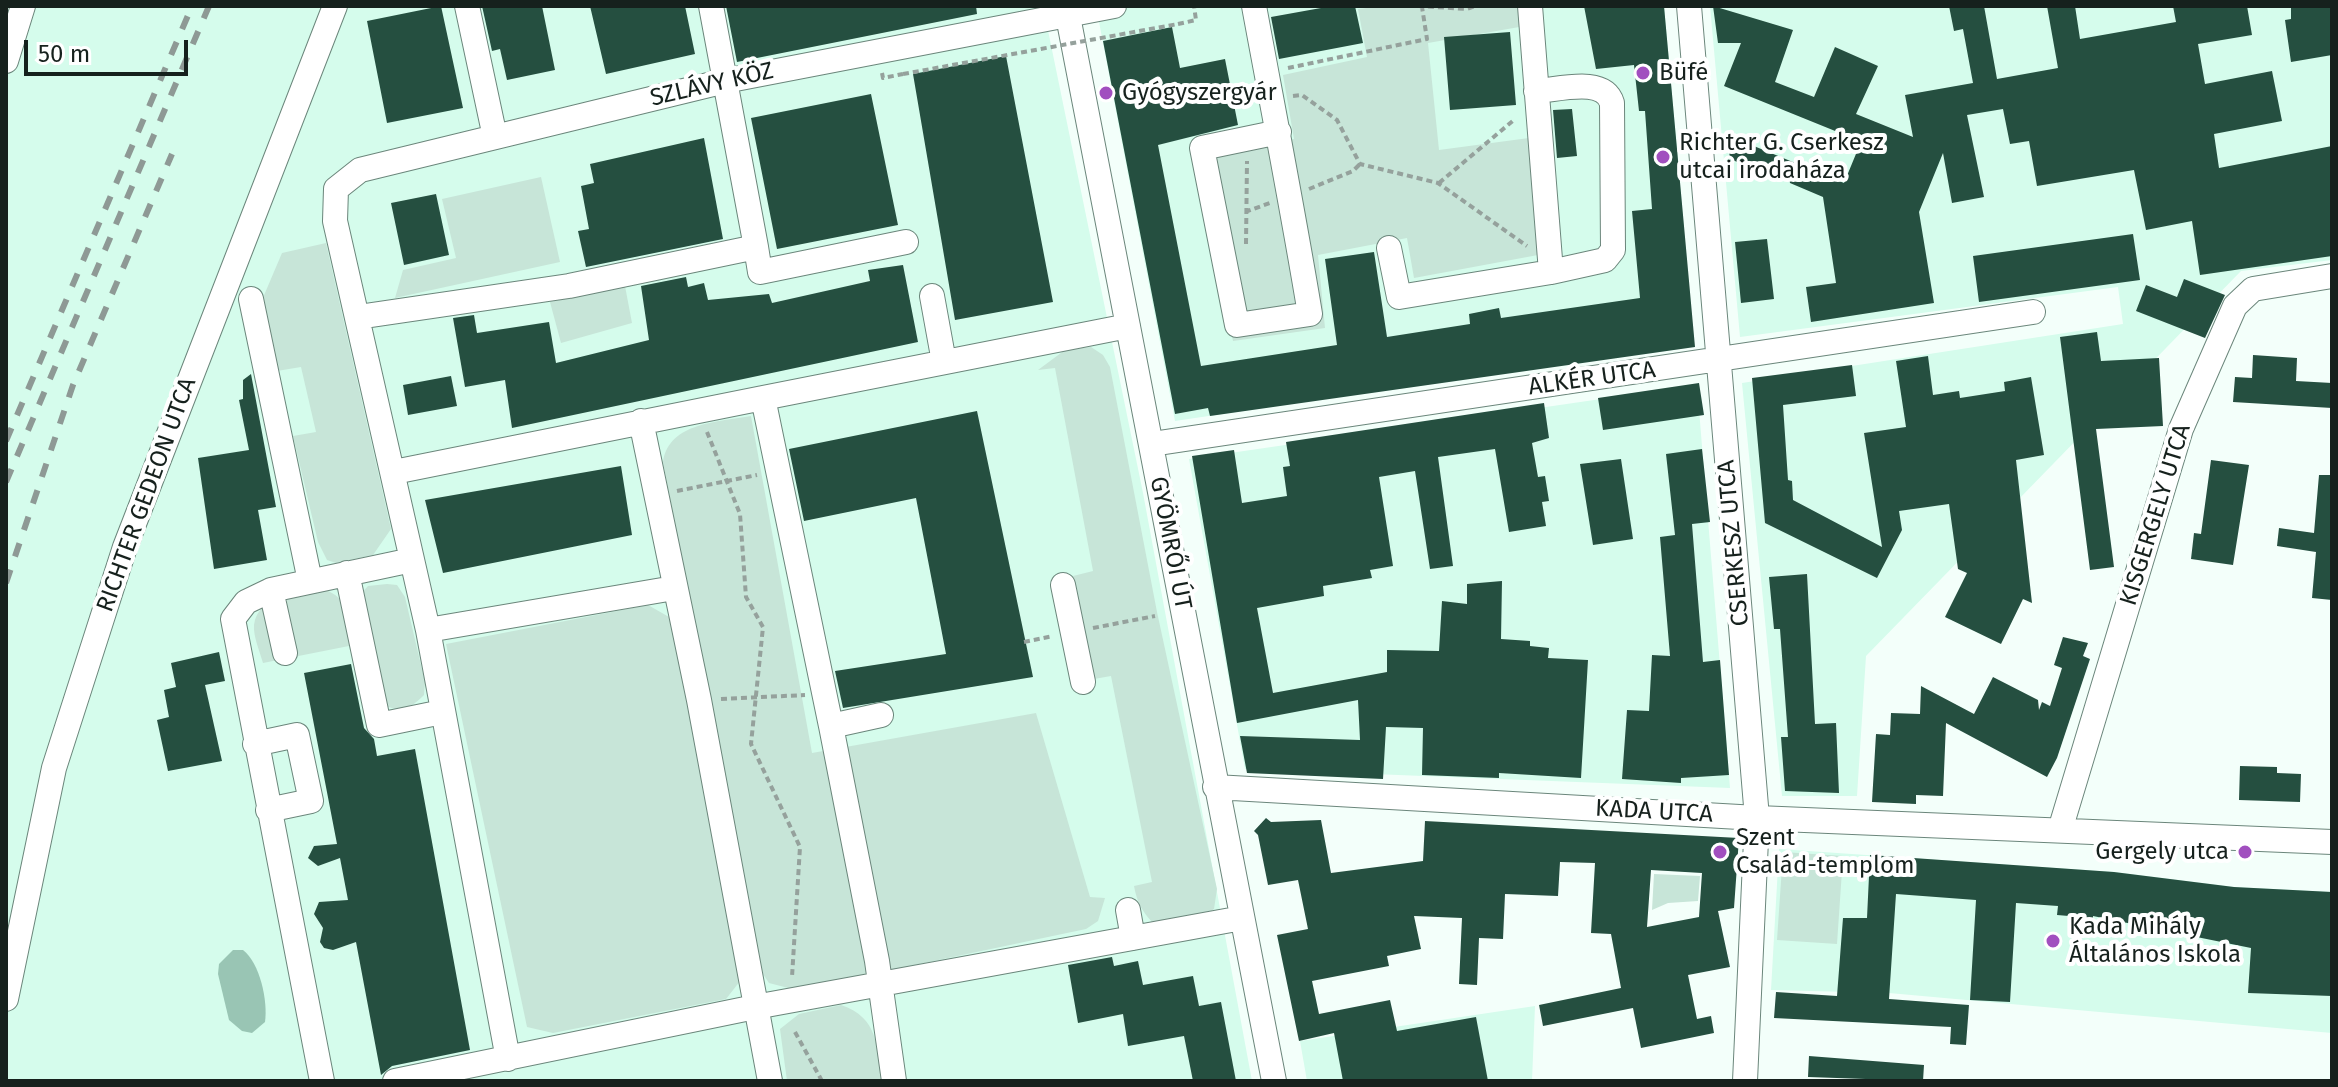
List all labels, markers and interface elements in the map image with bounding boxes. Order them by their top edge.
scale bar [28,24,192,74]
text: 50 m [38,40,90,68]
street label: SZLÁVY KÖZ [647,57,777,113]
place label: Büfé [1659,59,1708,87]
marker: Büfé [1634,64,1652,82]
place label: Gyógyszergyár [1122,79,1277,107]
marker: Gyógyszergyár [1097,84,1115,102]
place label: Richter G. Cserkesz utcai irodaháza [1679,129,1884,185]
marker: Richter G. Cserkesz utcai irodaháza [1654,148,1672,166]
street label: ALKÉR UTCA [1527,356,1657,402]
street label: RICHTER GEDEON UTCA [91,374,203,616]
street label: KISGERGELY UTCA [2115,421,2197,609]
street label: CSERKESZ UTCA [1712,459,1756,627]
street label: GYÖMRŐI ÚT [1143,474,1197,612]
street label: KADA UTCA [1594,795,1714,829]
place label: Szent Család-templom [1736,824,1914,880]
place label: Gergely utca [2095,838,2229,866]
marker: Szent Család-templom [1711,843,1729,861]
marker: Gergely utca [2236,843,2254,861]
place label: Kada Mihály Általános Iskola [2069,913,2241,969]
marker: Kada Mihály Általános Iskola [2044,932,2062,950]

